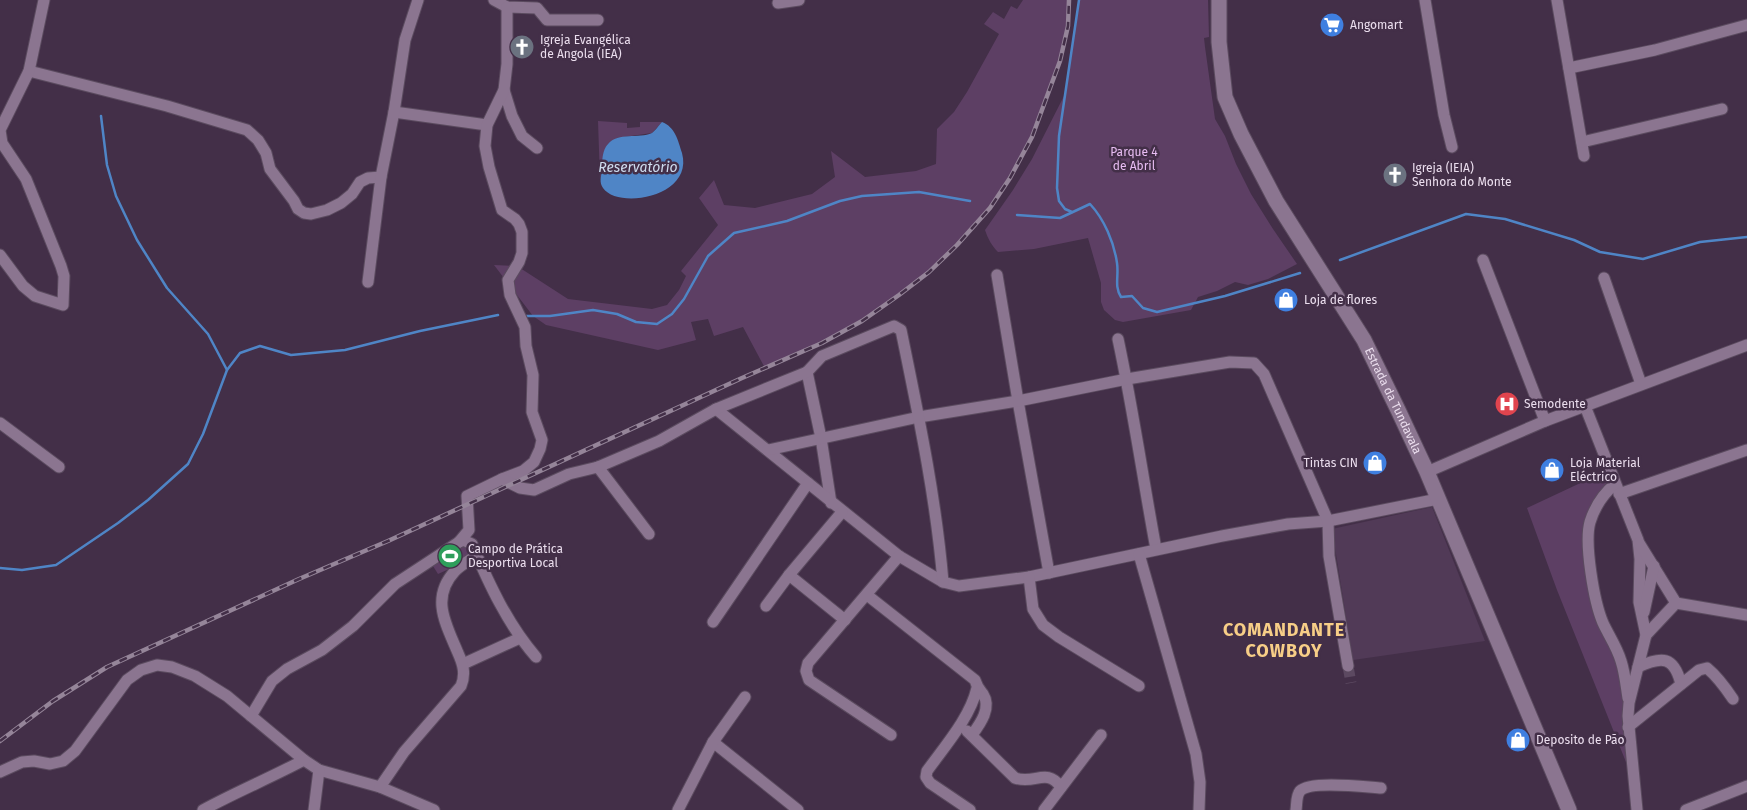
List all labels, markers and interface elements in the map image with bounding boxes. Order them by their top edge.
supermarket icon: Angomart [1319,12,1345,38]
place label: Angomart [1350,18,1403,32]
place label: Igreja Evangélica de Angola (IEA) [540,33,631,61]
church icon: Igreja Evangélica de Angola (IEA) [509,34,535,60]
park label: Parque 4 de Abril [1110,145,1158,173]
water label: Reservatório [598,159,678,176]
place label: Igreja (IEIA) Senhora do Monte [1412,161,1512,189]
church icon: Igreja (IEIA) Senhora do Monte [1382,162,1408,188]
shop icon: Loja de flores [1273,287,1299,313]
place label: Loja de flores [1304,293,1378,307]
street label: Estrada da Tundavala [1362,345,1425,456]
hospital icon: Semodente [1494,391,1520,417]
place label: Semodente [1524,397,1586,411]
shop icon: Tintas CIN [1362,450,1388,476]
place label: Tintas CIN [1303,456,1358,470]
place label: Loja Material Eléctrico [1570,456,1641,484]
shop icon: Loja Material Eléctrico [1539,457,1565,483]
place label: Campo de Prática Desportiva Local [468,542,563,570]
sports icon: Campo de Prática Desportiva Local [437,543,463,569]
district label: COMANDANTE COWBOY [1223,619,1345,662]
shop icon: Deposito de Pão [1505,727,1531,753]
place label: Deposito de Pão [1536,733,1624,747]

